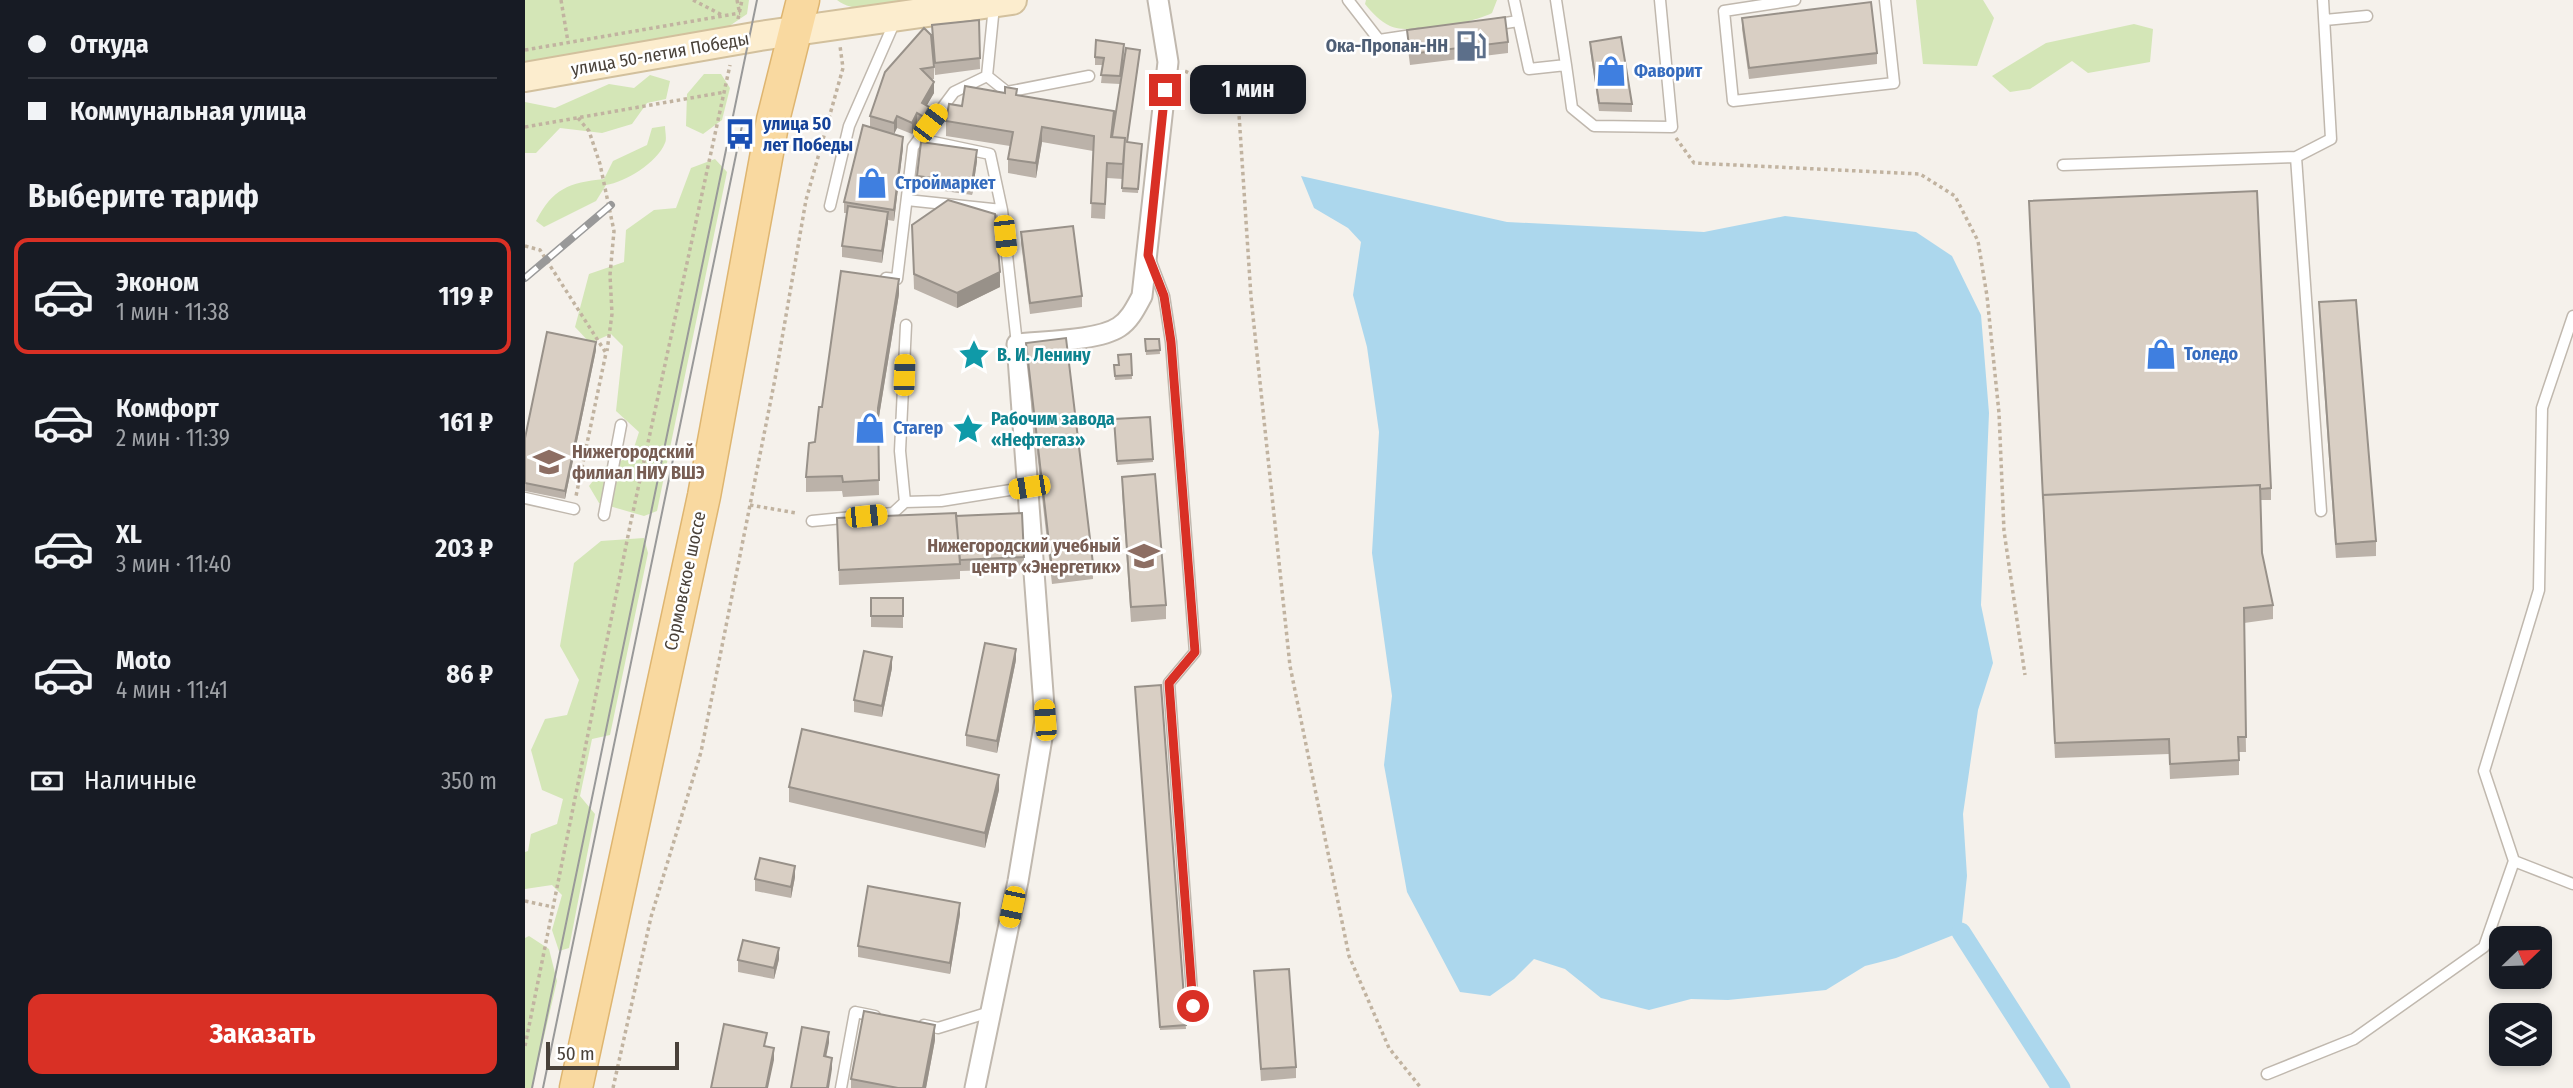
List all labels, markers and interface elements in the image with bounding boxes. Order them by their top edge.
street label: улица 50-летия Победы [569,27,751,81]
text: Откуда [70,29,149,60]
fuel station icon: Ока-Пропан-НН [1454,29,1488,63]
place label: Ока-Пропан-НН [1326,35,1448,57]
shop icon: Фаворит [1594,54,1628,88]
place label: Фаворит [1634,60,1703,82]
callout: 1 мин [1189,66,1305,114]
route end [1149,74,1181,106]
text: 1 мин [1221,75,1275,103]
text: Коммунальная улица [70,96,306,127]
car [909,100,952,146]
place label: улица 50 лет Победы [762,113,853,156]
bus stop icon: улица 50 лет Победы [723,117,757,151]
shop icon: Строймаркет [855,166,889,200]
place label: Строймаркет [895,172,996,194]
text: Выберите тариф [28,177,259,215]
car [993,214,1018,258]
icon: car [32,265,95,328]
text: Эконом [116,267,199,298]
text: 119 ₽ [439,281,493,312]
text: 1 мин · 11:38 [116,298,229,326]
shop icon: Толедо [2144,337,2178,371]
place icon: В. И. Ленину [957,338,991,372]
place label: Толедо [2184,343,2239,365]
place label: В. И. Ленину [997,344,1091,366]
car [893,354,916,396]
icon: car [32,391,95,454]
text: Комфорт [116,393,219,424]
text: 161 ₽ [439,407,493,438]
place label: Рабочим завода «Нефтегаз» [991,408,1115,451]
shop icon: Стагер [853,411,887,445]
place icon: Рабочим завода «Нефтегаз» [951,412,985,446]
place label: Стагер [893,417,943,439]
text: 2 мин · 11:39 [116,424,230,452]
place label: Нижегородский филиал НИУ ВШЭ [572,441,705,484]
school or university icon: Нижегородский филиал НИУ ВШЭ [532,445,566,479]
car [1007,473,1052,501]
car [845,503,888,529]
street label: Сормовское шоссе [660,509,711,653]
icon: car [32,517,95,580]
text: XL [116,519,142,550]
text: 203 ₽ [435,533,493,564]
place label: Нижегородский учебный центр «Энергетик» [927,535,1121,578]
school or university icon: Нижегородский учебный центр «Энергетик» [1127,539,1161,573]
text: 3 мин · 11:40 [116,550,232,578]
icon: car [32,643,95,706]
text: Moto [116,645,171,676]
text: 86 ₽ [446,659,493,690]
text: 4 мин · 11:41 [116,676,228,704]
car [1034,698,1057,742]
icon: cash [28,762,66,800]
text: Наличные [84,765,197,796]
text: 350 m [441,767,497,795]
car [998,884,1027,930]
north arrow [2489,926,2551,989]
map controls [2489,926,2552,1066]
route start [1177,990,1209,1022]
button: Заказать [28,994,497,1074]
button: layers [2489,1003,2552,1066]
scale bar [546,1039,679,1071]
text: 50 m [557,1042,595,1065]

